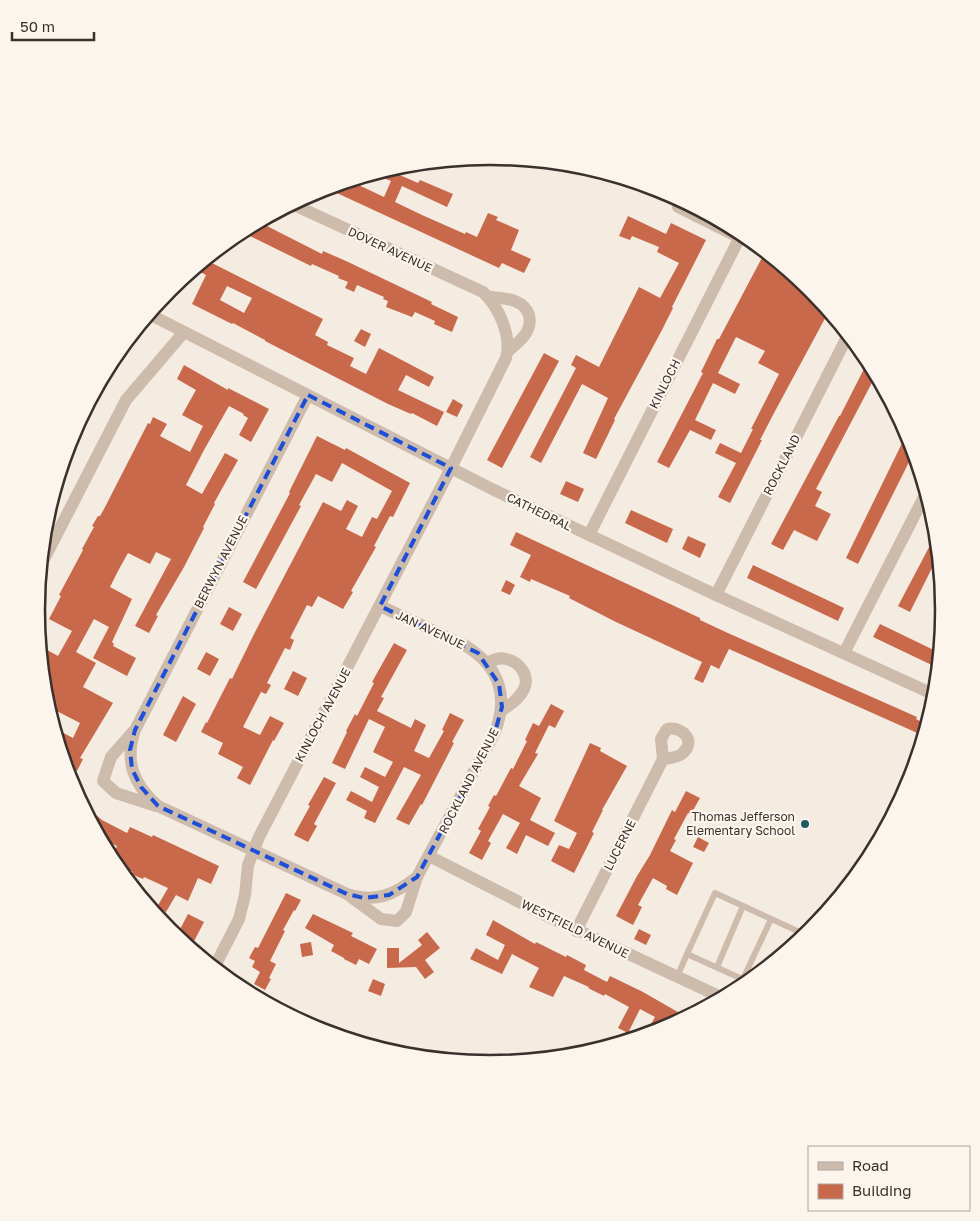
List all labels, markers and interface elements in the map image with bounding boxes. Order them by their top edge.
scale bar [12,10,95,42]
text: 50 m [20,17,55,35]
street label: DOVER AVENUE [346,224,435,276]
street label: KINLOCH [646,356,683,411]
street label: ROCKLAND [760,432,803,498]
street label: CATHEDRAL [504,489,574,534]
street label: BERWYN AVENUE [191,513,251,611]
street label: JAN AVENUE [394,607,467,652]
street label: KINLOCH AVENUE [291,665,354,764]
street label: ROCKLAND AVENUE [435,725,502,836]
place label: Thomas Jefferson Elementary School [686,809,795,838]
street label: LUCERNE [600,817,639,873]
marker: Thomas Jefferson Elementary School [799,818,811,830]
street label: WESTFIELD AVENUE [519,896,631,961]
legend [808,1146,970,1211]
text: Road [852,1156,889,1174]
text: Building [852,1181,912,1199]

